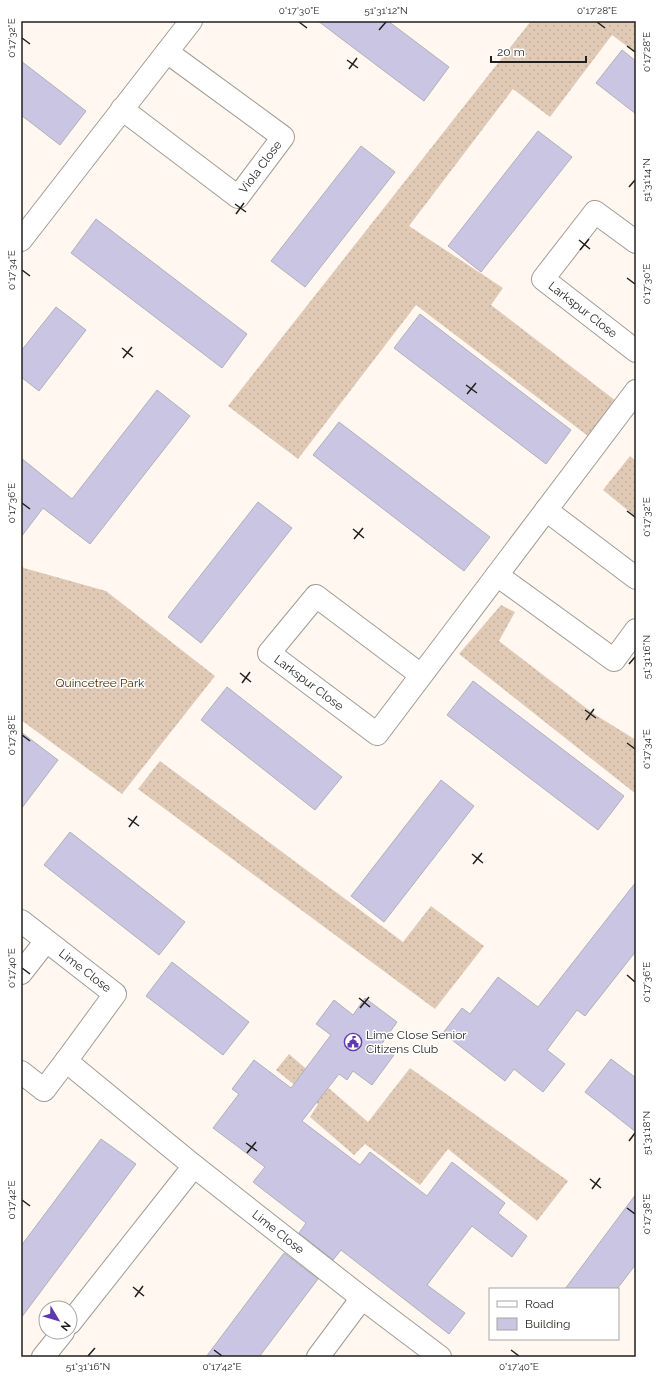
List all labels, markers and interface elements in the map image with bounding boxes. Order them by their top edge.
text: 0°17'30"E [279,5,319,16]
text: 51°31'12"N [364,5,408,16]
text: 0°17'28"E [577,5,617,16]
text: 0°17'32"E [6,18,17,58]
text: 0°17'28"E [641,32,652,72]
scale bar [491,38,586,64]
text: 20 m [497,45,525,59]
street label: Viola Close [236,138,285,196]
text: 51°31'14"N [641,158,652,202]
text: 0°17'34"E [6,250,17,290]
text: 0°17'30"E [641,264,652,304]
street label: Larkspur Close [546,279,620,341]
text: 0°17'36"E [6,483,17,523]
text: 0°17'32"E [641,497,652,537]
text: 51°31'16"N [641,635,652,679]
street label: Larkspur Close [271,652,346,713]
park label: Quincetree Park [56,676,145,690]
text: 0°17'38"E [6,715,17,755]
text: 0°17'34"E [641,729,652,769]
street label: Lime Close [56,946,114,995]
text: 0°17'40"E [6,948,17,988]
text: 0°17'36"E [641,962,652,1002]
place label: Lime Close Senior Citizens Club [366,1028,467,1056]
public building icon: Lime Close Senior Citizens Club [343,1032,363,1052]
text: 51°31'18"N [641,1111,652,1155]
text: 0°17'42"E [6,1180,17,1220]
text: 0°17'38"E [641,1194,652,1234]
street label: Lime Close [249,1207,307,1257]
legend [489,1288,619,1340]
text: Road [525,1297,554,1311]
north arrow [38,1300,78,1340]
text: Building [525,1317,571,1331]
text: N [58,1319,73,1333]
text: 51°31'16"N [66,1361,110,1372]
text: 0°17'42"E [202,1361,242,1372]
text: 0°17'40"E [499,1361,539,1372]

